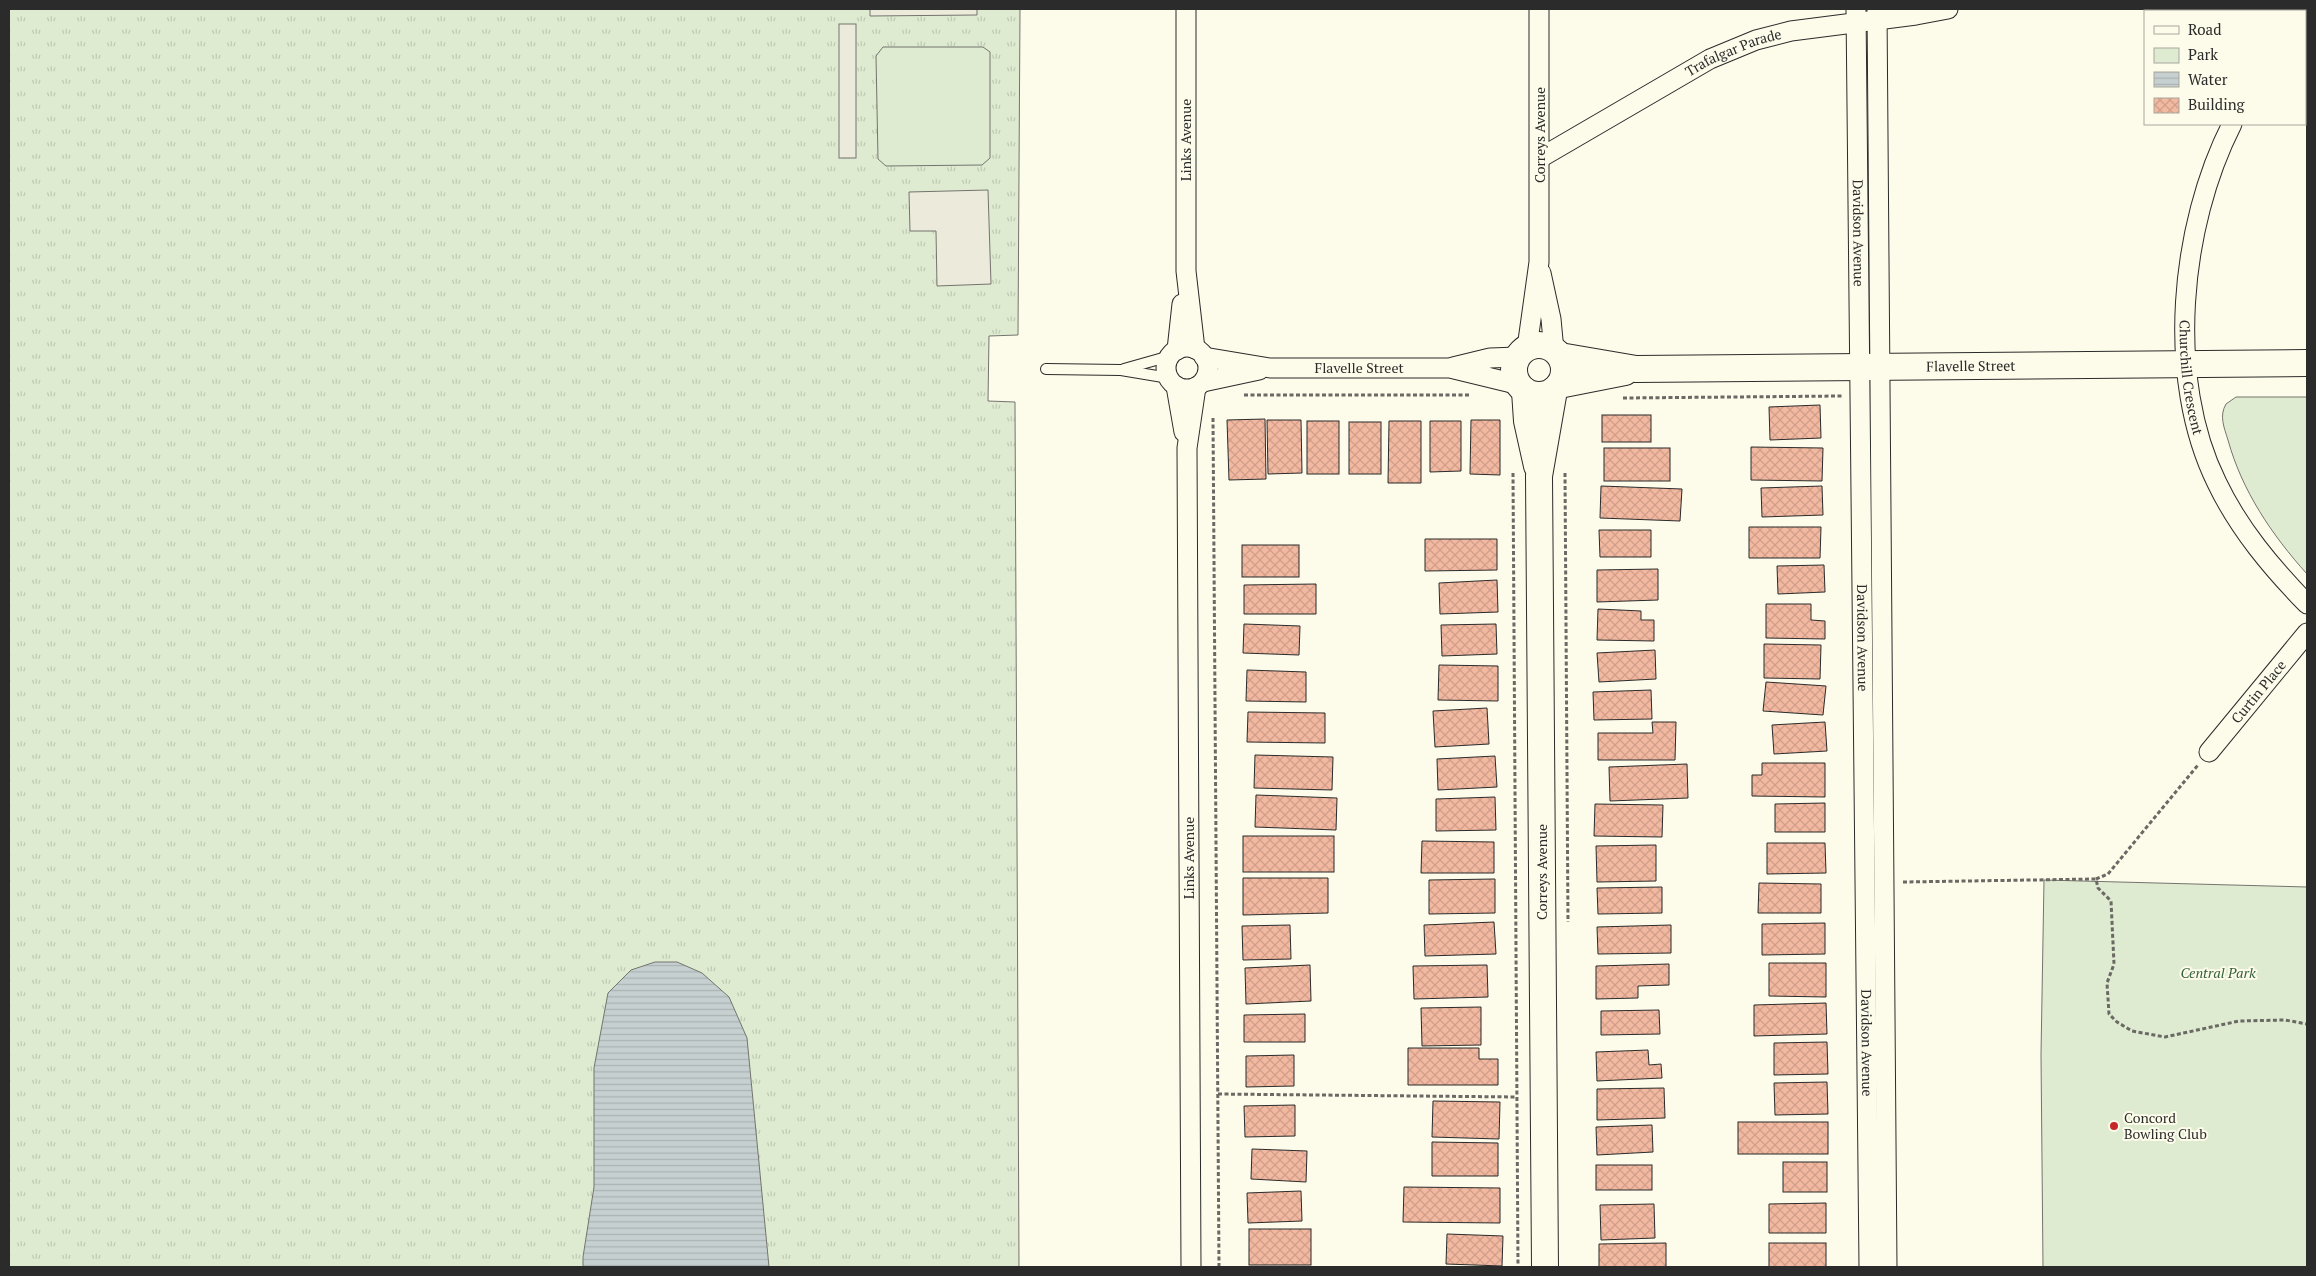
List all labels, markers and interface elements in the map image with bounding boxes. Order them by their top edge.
legend [2144,10,2306,125]
text: Road [2188,19,2221,39]
street label: Trafalgar Parade [1682,24,1783,80]
text: Park [2188,44,2218,64]
text: Water [2188,69,2228,89]
street label: Correys Avenue [1530,87,1549,183]
text: Building [2188,94,2246,114]
street label: Links Avenue [1176,99,1195,181]
street label: Davidson Avenue [1849,179,1869,287]
street label: Churchill Crescent [2176,320,2208,438]
street label: Flavelle Street [1926,356,2016,375]
street label: Flavelle Street [1315,358,1404,377]
street label: Davidson Avenue [1853,584,1873,692]
street label: Curtin Place [2227,656,2290,727]
street label: Links Avenue [1179,817,1198,899]
street label: Correys Avenue [1532,824,1551,920]
park label: Central Park [2180,963,2256,982]
street label: Davidson Avenue [1857,989,1877,1097]
place label: Concord Bowling Club [2124,1108,2207,1143]
marker: Concord Bowling Club [2108,1120,2120,1132]

